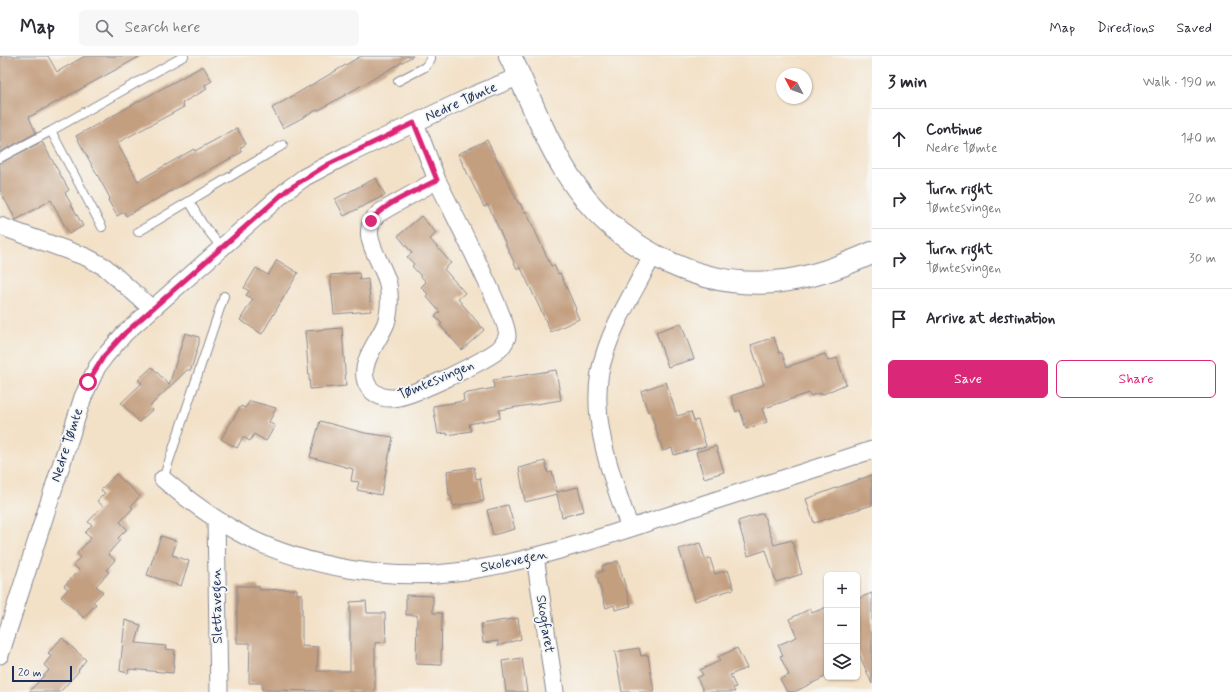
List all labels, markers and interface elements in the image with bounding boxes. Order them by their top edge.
search box [79,10,359,46]
text: Map [20,15,55,40]
icon: search [93,17,115,39]
text: Search here [125,18,200,38]
text: Map [1049,19,1075,37]
text: Directions [1097,19,1155,37]
text: Saved [1177,19,1212,37]
north arrow [776,68,812,104]
text: 3 min [888,71,927,93]
text: Walk · 190 m [1143,74,1216,91]
street label: Nedre Tømte [422,78,500,126]
text: Continue [926,120,982,140]
icon: ahead [888,128,910,150]
text: 140 m [1181,130,1216,147]
text: Nedre Tømte [926,140,997,157]
text: Turn right [926,180,993,200]
icon: right [888,188,910,210]
text: 20 m [1188,190,1216,207]
text: Tømtesvingen [926,200,1001,217]
route end [362,212,380,230]
text: Turn right [926,240,993,260]
icon: right [888,248,910,270]
text: 30 m [1189,250,1216,267]
text: Tømtesvingen [926,260,1001,277]
icon: arrive [888,308,910,330]
text: Arrive at destination [926,309,1055,329]
street label: Tømtesvingen [395,356,477,405]
button: Save [888,360,1048,398]
button: Share [1056,360,1216,398]
route start [79,373,97,391]
street label: Nedre Tømte [47,406,87,484]
street label: Skolevegen [479,545,550,579]
street label: Slettavegen [207,568,229,644]
map controls [824,572,860,680]
button: + [824,572,860,608]
street label: Skogfaret [531,594,559,655]
button: − [824,608,860,644]
button: layers [824,644,860,680]
scale bar [12,664,72,683]
text: 20 m [18,666,41,680]

